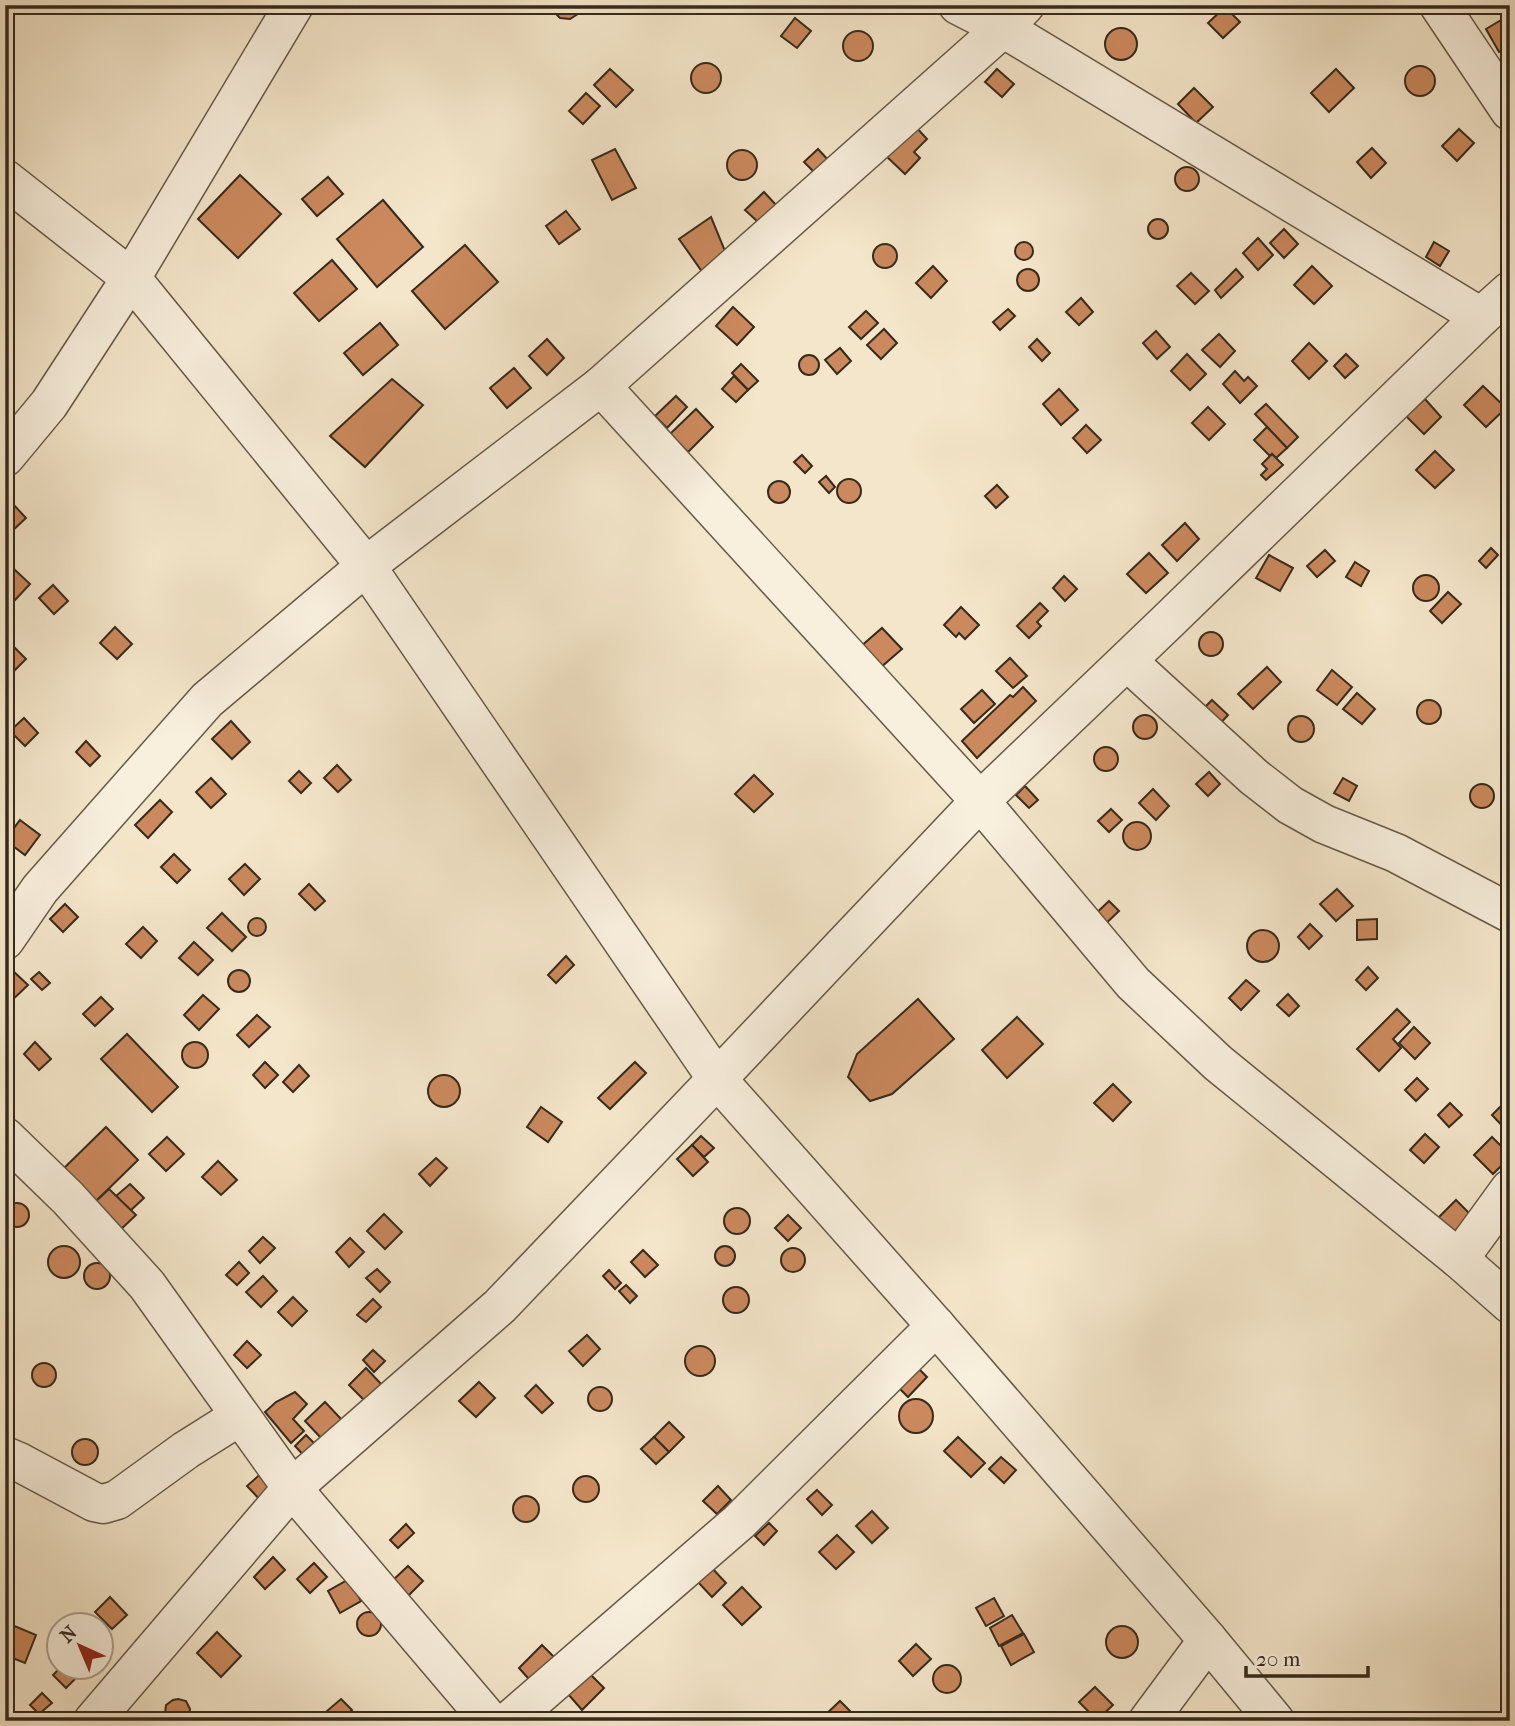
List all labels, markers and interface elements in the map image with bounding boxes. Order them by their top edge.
north arrow [46,1610,116,1680]
text: N [56,1621,82,1647]
scale bar [1246,1635,1368,1679]
text: 20 m [1256,1647,1301,1671]

